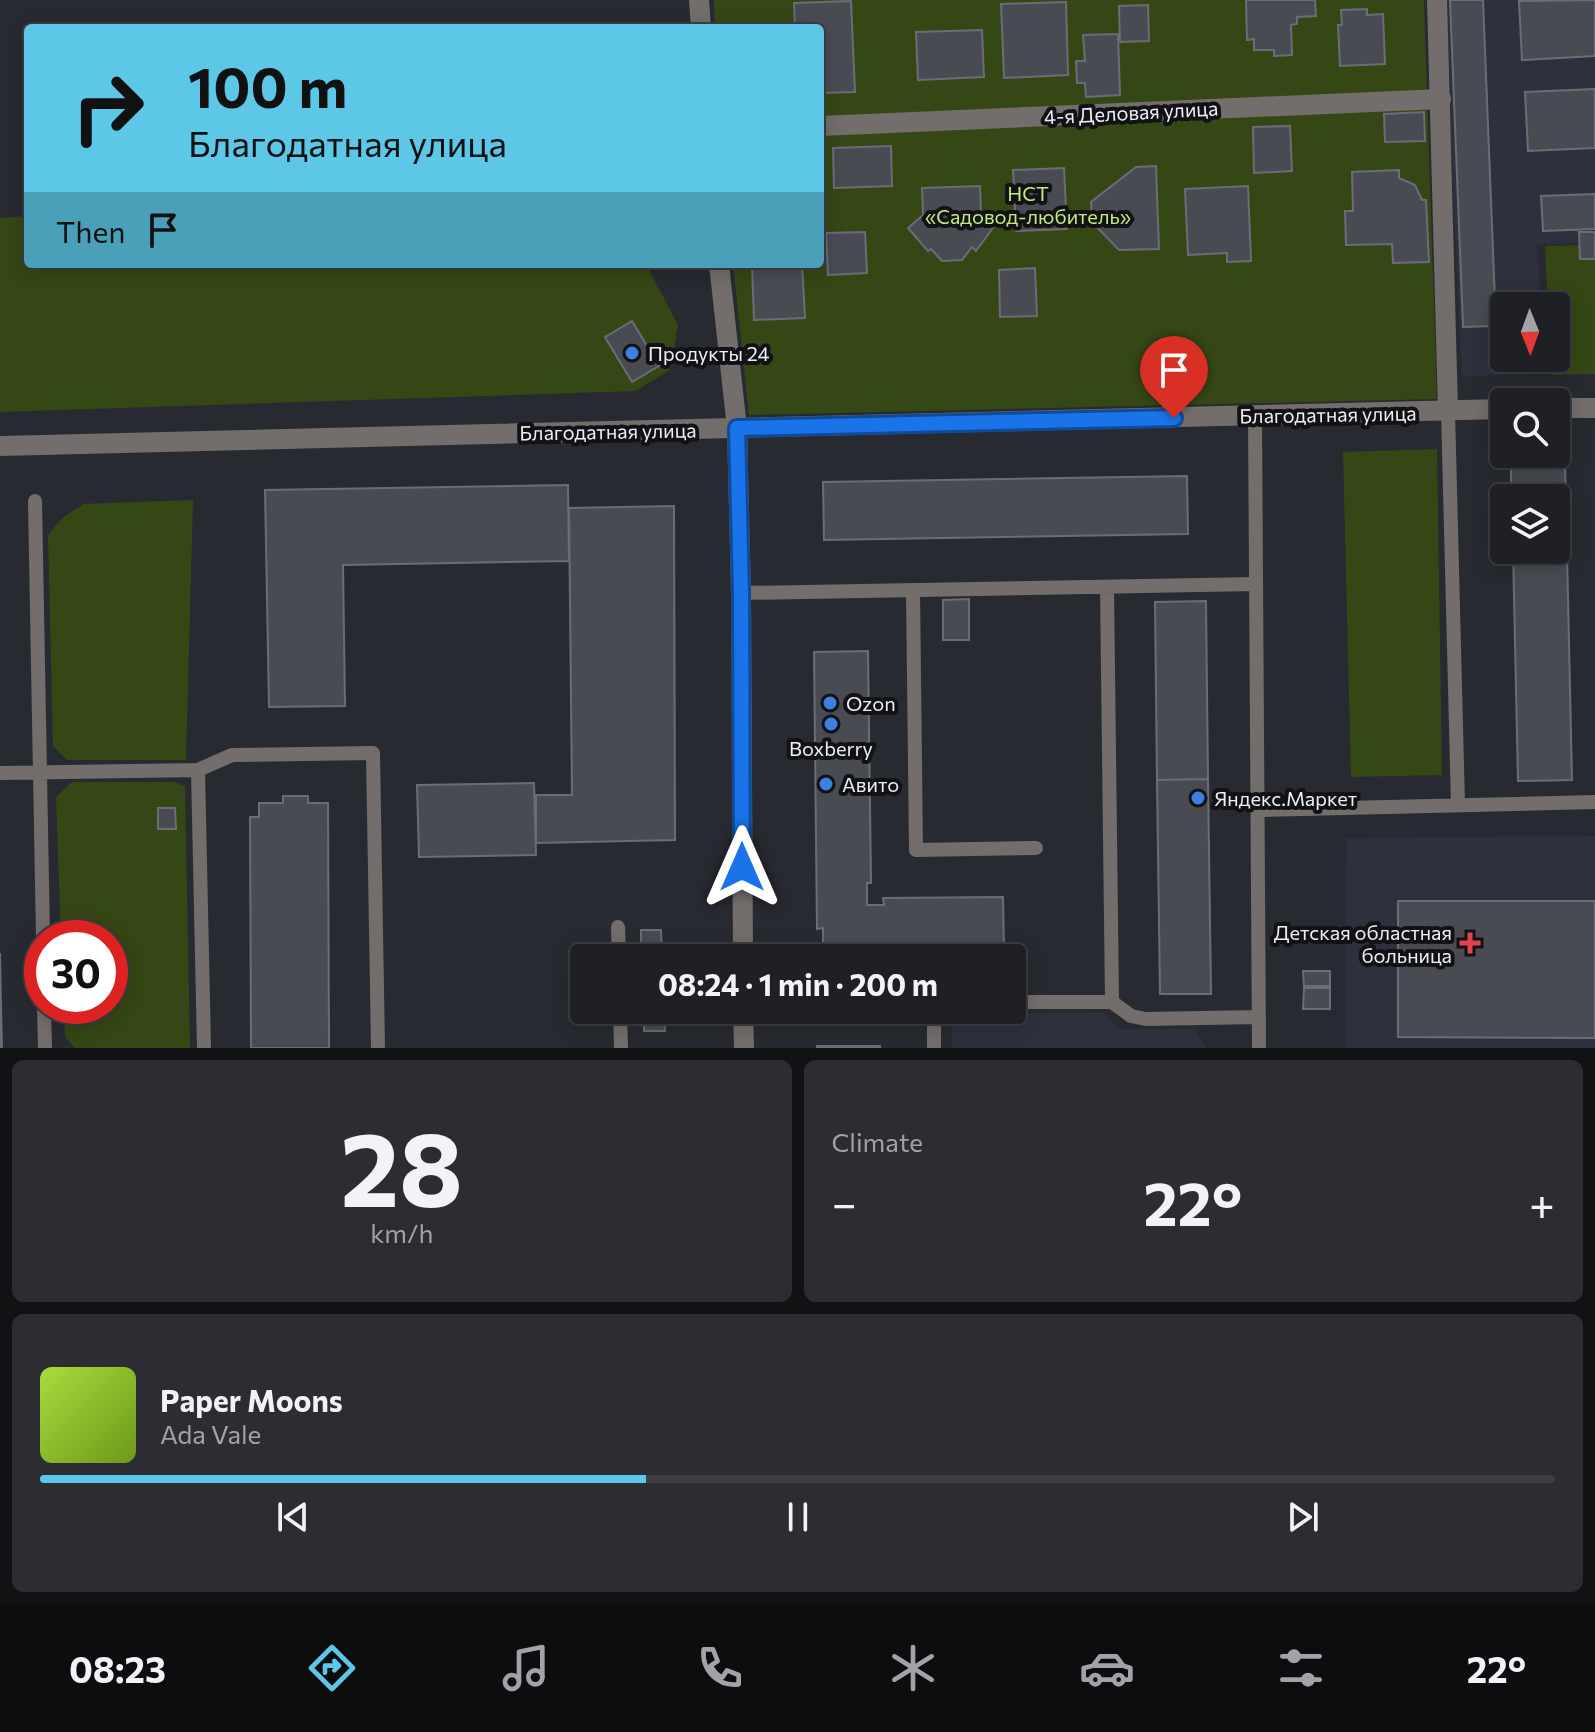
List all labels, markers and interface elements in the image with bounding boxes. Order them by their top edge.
text: 100 m [188,51,347,120]
icon: right [56,56,160,160]
street label: 4-я Деловая улица [1043,95,1219,129]
text: Благодатная улица [188,120,507,164]
park label: НСТ «Садовод-любитель» [925,181,1131,228]
icon: arrive [141,208,185,252]
text: Then [56,212,125,249]
north arrow [1490,292,1570,372]
map controls [1490,292,1570,564]
pin [1140,336,1208,418]
place label: Продукты 24 [648,341,770,365]
marker: Продукты 24 [623,344,641,362]
icon: arrive [1152,348,1196,392]
button: search [1490,388,1570,468]
street label: Благодатная улица [1239,400,1417,428]
street label: Благодатная улица [519,417,697,445]
button: layers [1490,484,1570,564]
place label: Ozon [846,691,896,715]
marker: Ozon [821,694,839,712]
marker: Boxberry [822,715,840,733]
place label: Boxberry [789,736,873,760]
place label: Авито [842,772,899,796]
marker: Авито [817,775,835,793]
place label: Яндекс.Маркет [1214,786,1357,810]
marker: Яндекс.Маркет [1189,789,1207,807]
position arrow [700,825,784,909]
speed limit sign: 30 [24,920,128,1024]
place label: Детская областная больница [1274,920,1452,967]
marker: Детская областная больница [1459,932,1481,954]
text: 08:24 · 1 min · 200 m [658,965,938,1002]
text: 28 [340,1101,463,1228]
text: Climate [832,1126,923,1157]
text: 22° [1143,1165,1242,1238]
text: − [832,1175,857,1229]
text: + [1529,1175,1555,1229]
text: km/h [370,1217,433,1248]
text: Paper Moons [160,1381,343,1418]
text: Ada Vale [160,1418,261,1449]
icon: previous [271,1495,315,1539]
icon: pause [776,1495,820,1539]
icon: next [1281,1495,1325,1539]
icon: directions [304,1640,360,1696]
icon: music [498,1640,554,1696]
icon: phone [692,1640,748,1696]
icon: climate [885,1640,941,1696]
icon: car [1079,1640,1135,1696]
icon: filters [1273,1640,1329,1696]
text: 08:23 [69,1646,166,1690]
text: 22° [1467,1646,1526,1690]

